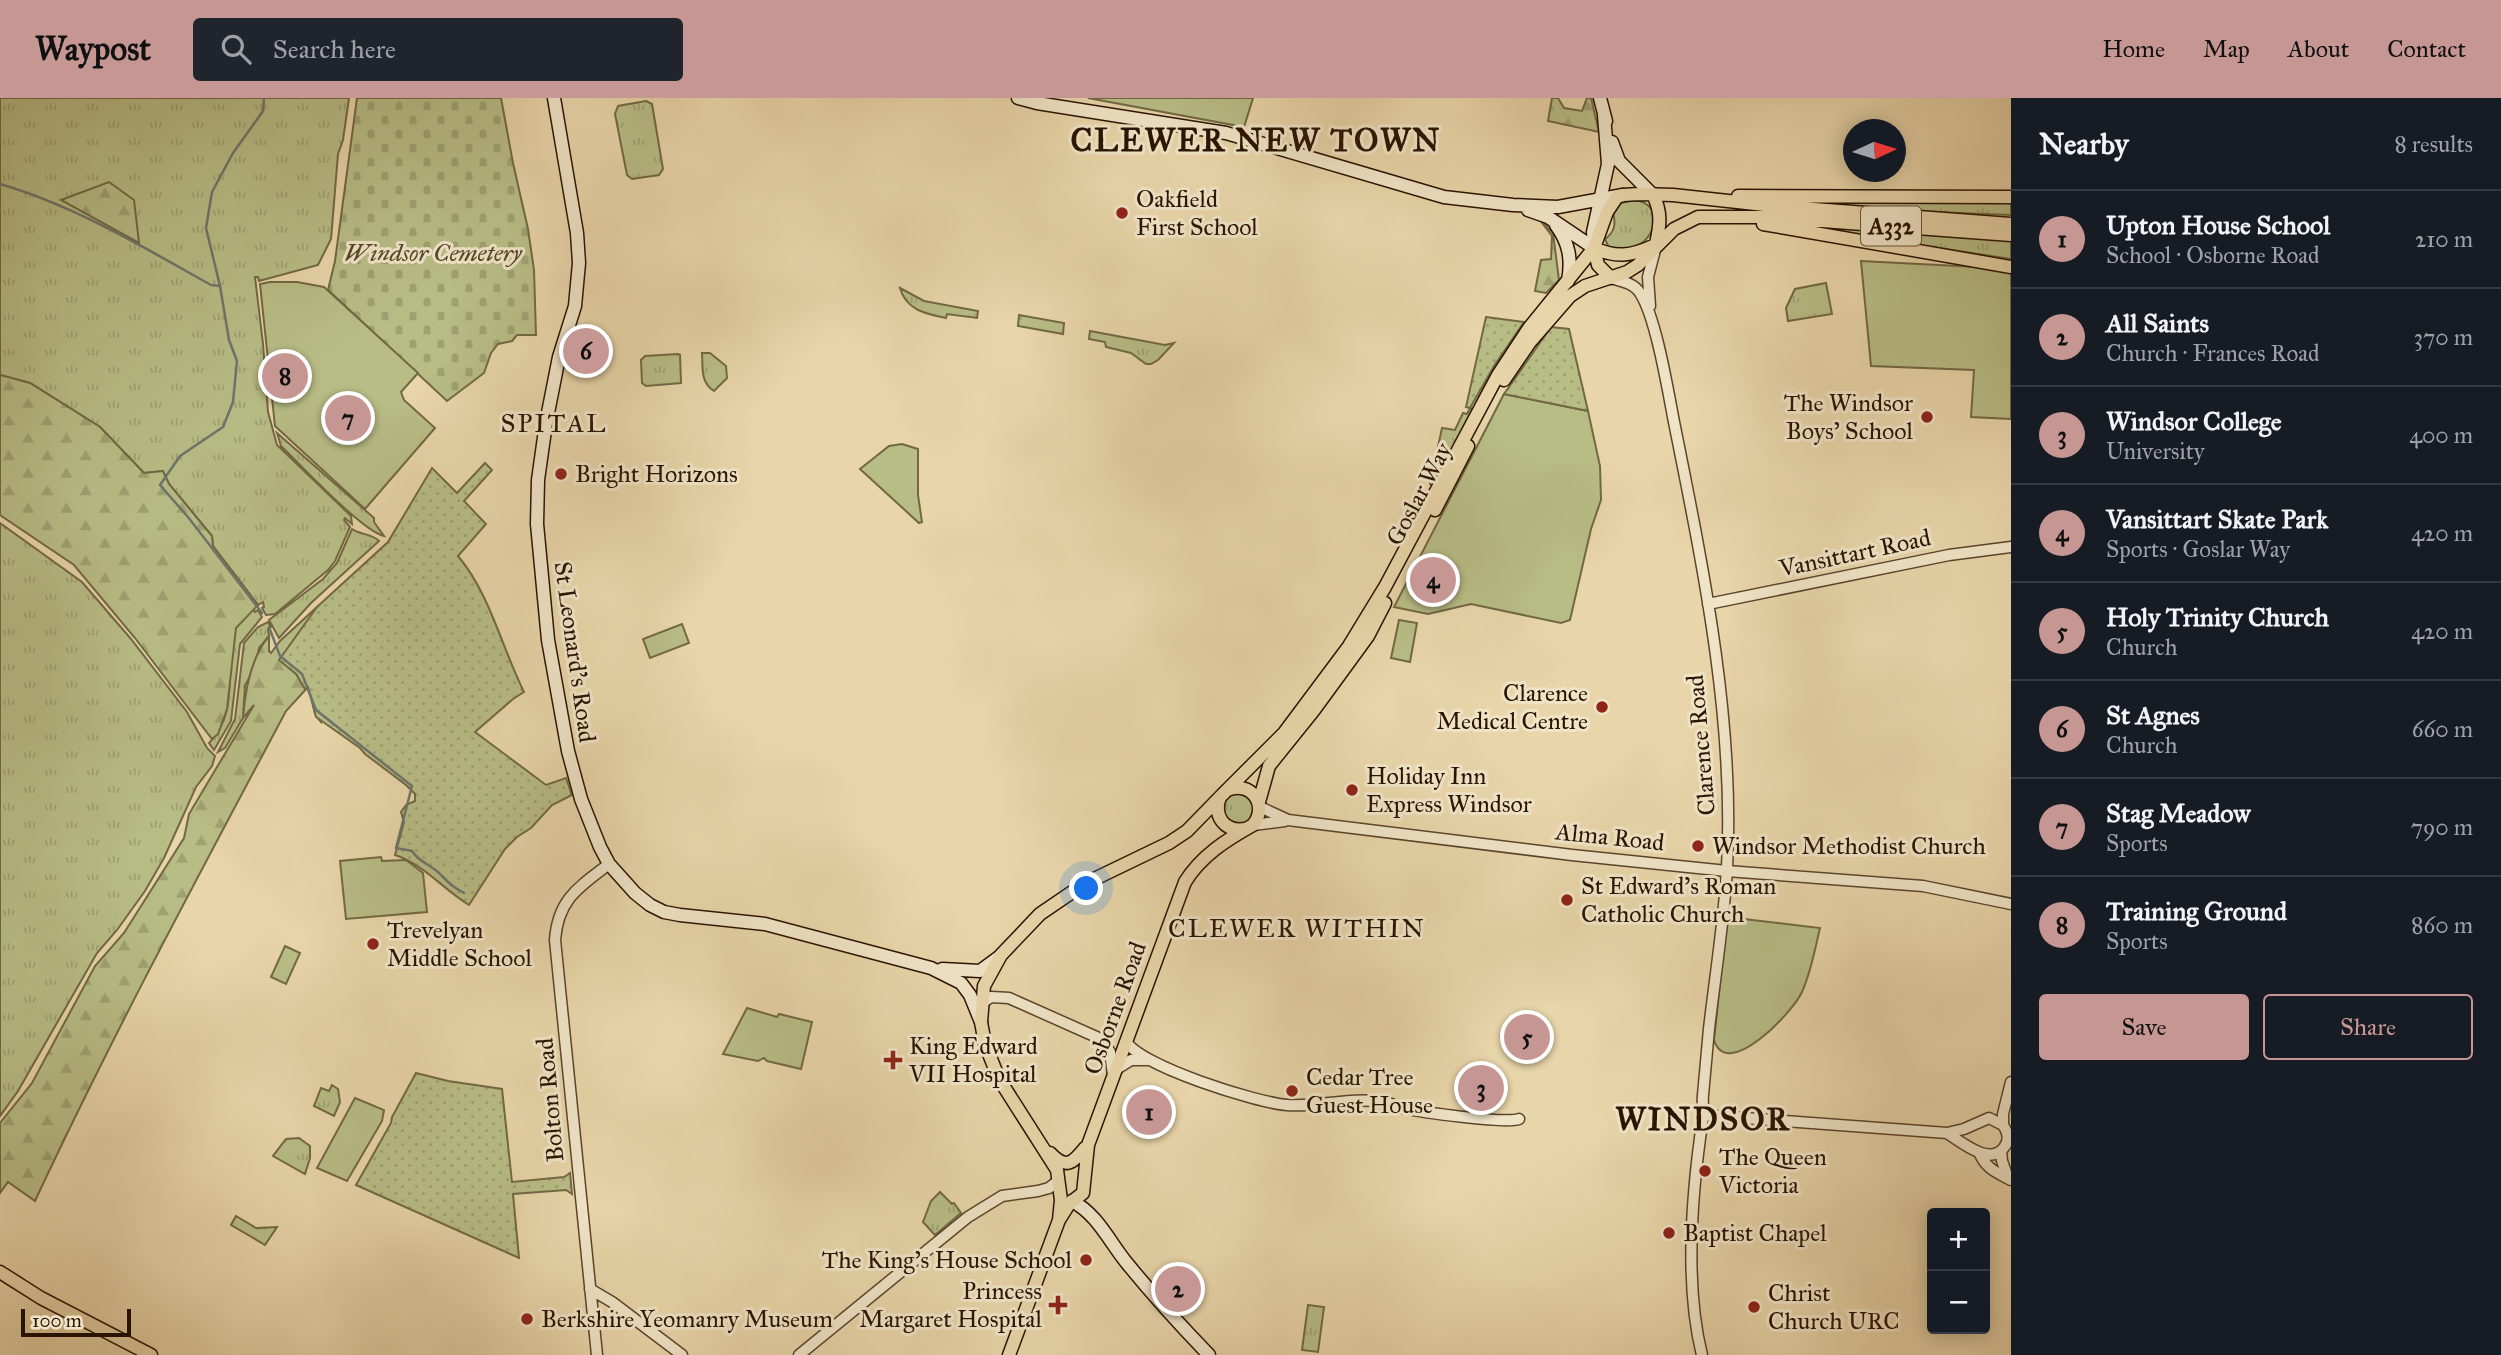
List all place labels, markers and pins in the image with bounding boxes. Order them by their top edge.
place label: Oakfield First School [1136,184,1258,242]
marker: Oakfield First School [1114,205,1130,221]
pin: 6 [563,325,609,377]
pin: 8 [262,350,308,402]
place label: The Windsor Boys' School [1784,388,1914,446]
pin: 7 [325,392,371,444]
marker: The Windsor Boys' School [1919,409,1935,425]
place label: Bright Horizons [575,459,738,489]
marker: Bright Horizons [553,466,569,482]
pin: 4 [1410,554,1456,606]
place label: Clarence Medical Centre [1436,678,1588,736]
marker: Clarence Medical Centre [1594,699,1610,715]
place label: Holiday Inn Express Windsor [1366,761,1532,819]
marker: Holiday Inn Express Windsor [1344,782,1360,798]
place label: Windsor Methodist Church [1712,831,1986,861]
marker: Windsor Methodist Church [1690,838,1706,854]
place label: St Edward's Roman Catholic Church [1581,871,1776,929]
marker: St Edward's Roman Catholic Church [1559,892,1575,908]
place label: Trevelyan Middle School [387,915,533,973]
marker: Trevelyan Middle School [365,936,381,952]
pin: 5 [1504,1011,1550,1063]
place label: King Edward VII Hospital [908,1031,1038,1089]
marker: King Edward VII Hospital [883,1050,903,1070]
place label: Cedar Tree Guest House [1306,1062,1433,1120]
pin: 3 [1458,1062,1504,1114]
marker: Cedar Tree Guest House [1284,1083,1300,1099]
pin: 1 [1126,1086,1172,1138]
place label: The Queen Victoria [1718,1142,1827,1200]
marker: The Queen Victoria [1697,1163,1713,1179]
place label: Baptist Chapel [1683,1218,1827,1248]
marker: Baptist Chapel [1661,1225,1677,1241]
place label: The King's House School [822,1245,1073,1275]
marker: The King's House School [1078,1252,1094,1268]
pin: 2 [1155,1263,1201,1315]
place label: Princess Margaret Hospital [859,1276,1043,1334]
place label: Christ Church URC [1768,1278,1900,1336]
marker: Princess Margaret Hospital [1048,1295,1068,1315]
marker: Christ Church URC [1746,1299,1762,1315]
place label: Berkshire Yeomanry Museum [541,1304,833,1334]
marker: Berkshire Yeomanry Museum [519,1311,535,1327]

